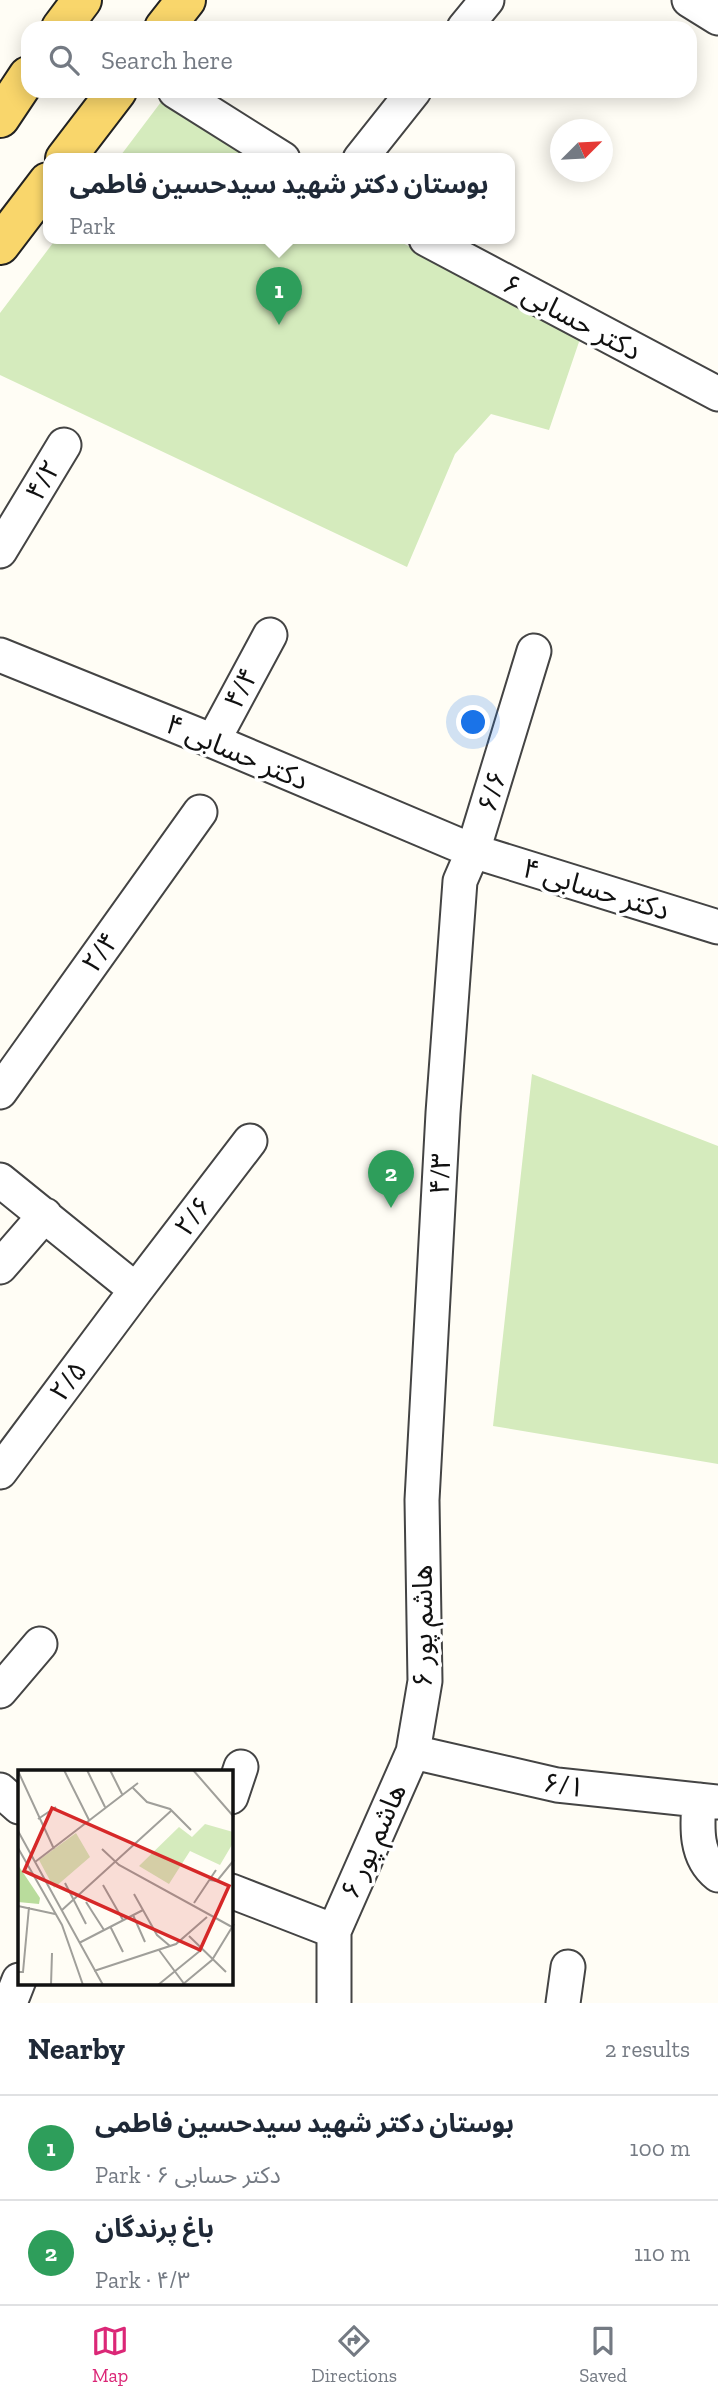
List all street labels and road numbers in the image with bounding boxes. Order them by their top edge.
street label: ۶ دکتر حسابی [497,267,647,367]
street label: ۴/۲ [18,454,68,506]
street label: ۴/۴ [217,662,265,714]
street label: دکتر حسابی ۴ [161,707,313,797]
street label: ۶/۶ [470,766,514,816]
street label: ۴ دکتر حسابی [519,851,673,927]
street label: ۲/۴ [74,926,126,978]
street label: ۴/۳ [422,1152,458,1196]
street label: ۲/۶ [167,1189,219,1243]
street label: ۲/۵ [42,1354,94,1408]
street label: هاشم پور ۶ [406,1565,444,1687]
street label: ۶/۱ [541,1765,587,1805]
street label: ۶ هاشم پور [333,1778,418,1906]

